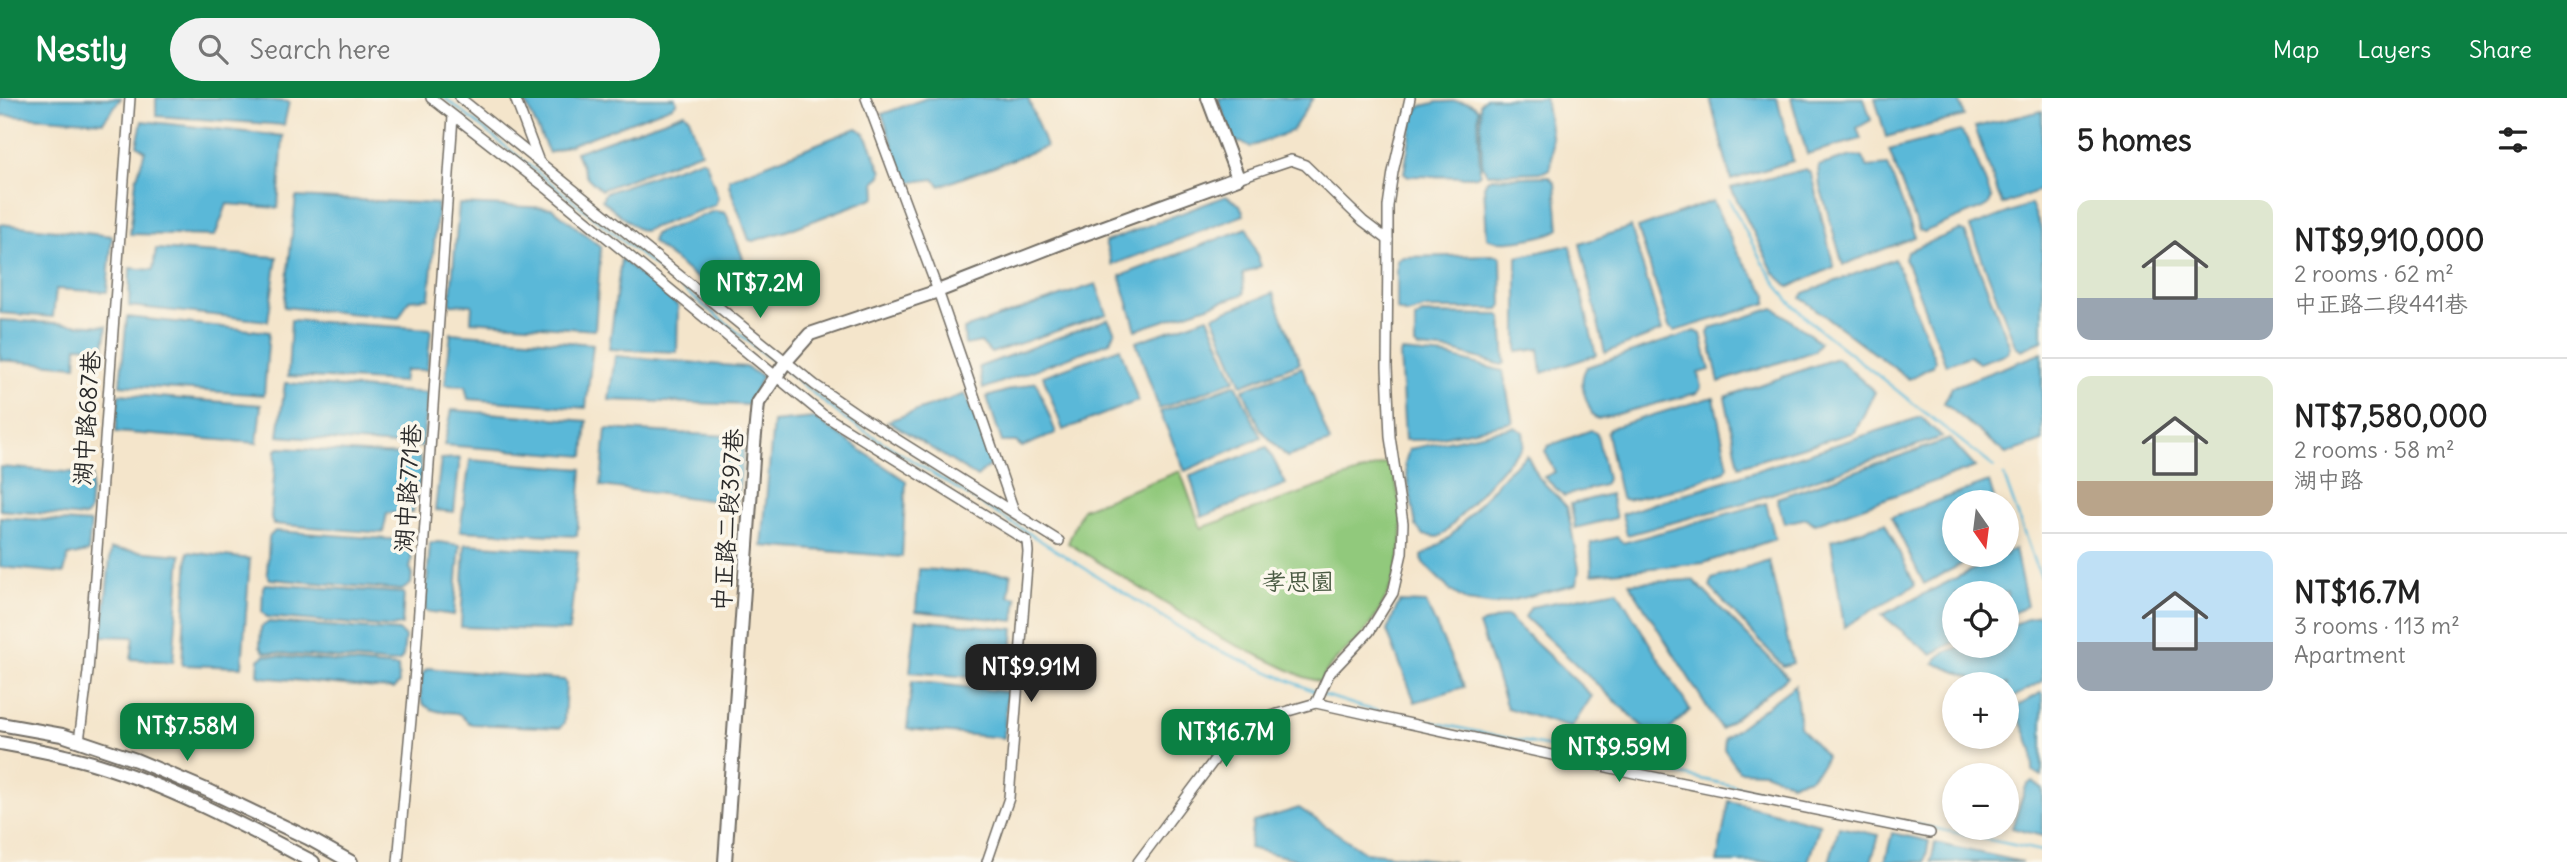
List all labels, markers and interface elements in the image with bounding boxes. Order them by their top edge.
search box [170,18,660,81]
text: Nestly [35,28,128,70]
icon: search [194,30,232,68]
text: Search here [250,33,391,66]
text: Map [2273,34,2319,64]
text: Layers [2357,34,2431,64]
text: Share [2469,34,2532,64]
text: 5 homes [2077,121,2192,159]
icon: filters [2494,121,2532,159]
text: NT$9,910,000 [2294,221,2484,259]
icon: home [2133,228,2217,312]
text: 2 rooms · 62 m² [2294,259,2454,288]
pin: NT$7.2M [695,260,825,320]
text: NT$7.2M [716,268,804,297]
text: 中正路二段441巷 [2294,289,2468,318]
street label: 湖中路687巷 [66,349,106,487]
text: NT$7,580,000 [2294,397,2488,435]
icon: home [2133,404,2217,488]
street label: 湖中路771巷 [388,423,426,553]
street label: 中正路二段397巷 [706,428,748,612]
text: 2 rooms · 58 m² [2294,435,2455,464]
text: 湖中路 [2294,465,2363,494]
north arrow [1942,490,2020,567]
map controls [1942,490,2019,840]
park label: 孝思園 [1262,566,1334,596]
text: NT$16.7M [2294,573,2421,611]
icon: home [2133,579,2217,663]
button: locate [1942,581,2019,658]
text: 3 rooms · 113 m² [2294,611,2460,640]
text: Apartment [2294,640,2406,669]
pin: NT$9.91M [959,644,1103,704]
text: NT$9.91M [981,652,1081,681]
button: + [1942,672,2019,749]
pin: NT$7.58M [115,704,259,763]
pin: NT$16.7M [1154,710,1298,769]
text: NT$7.58M [136,711,238,740]
text: NT$16.7M [1177,717,1275,746]
pin: NT$9.59M [1547,724,1691,784]
text: NT$9.59M [1567,732,1671,761]
button: − [1942,763,2019,840]

